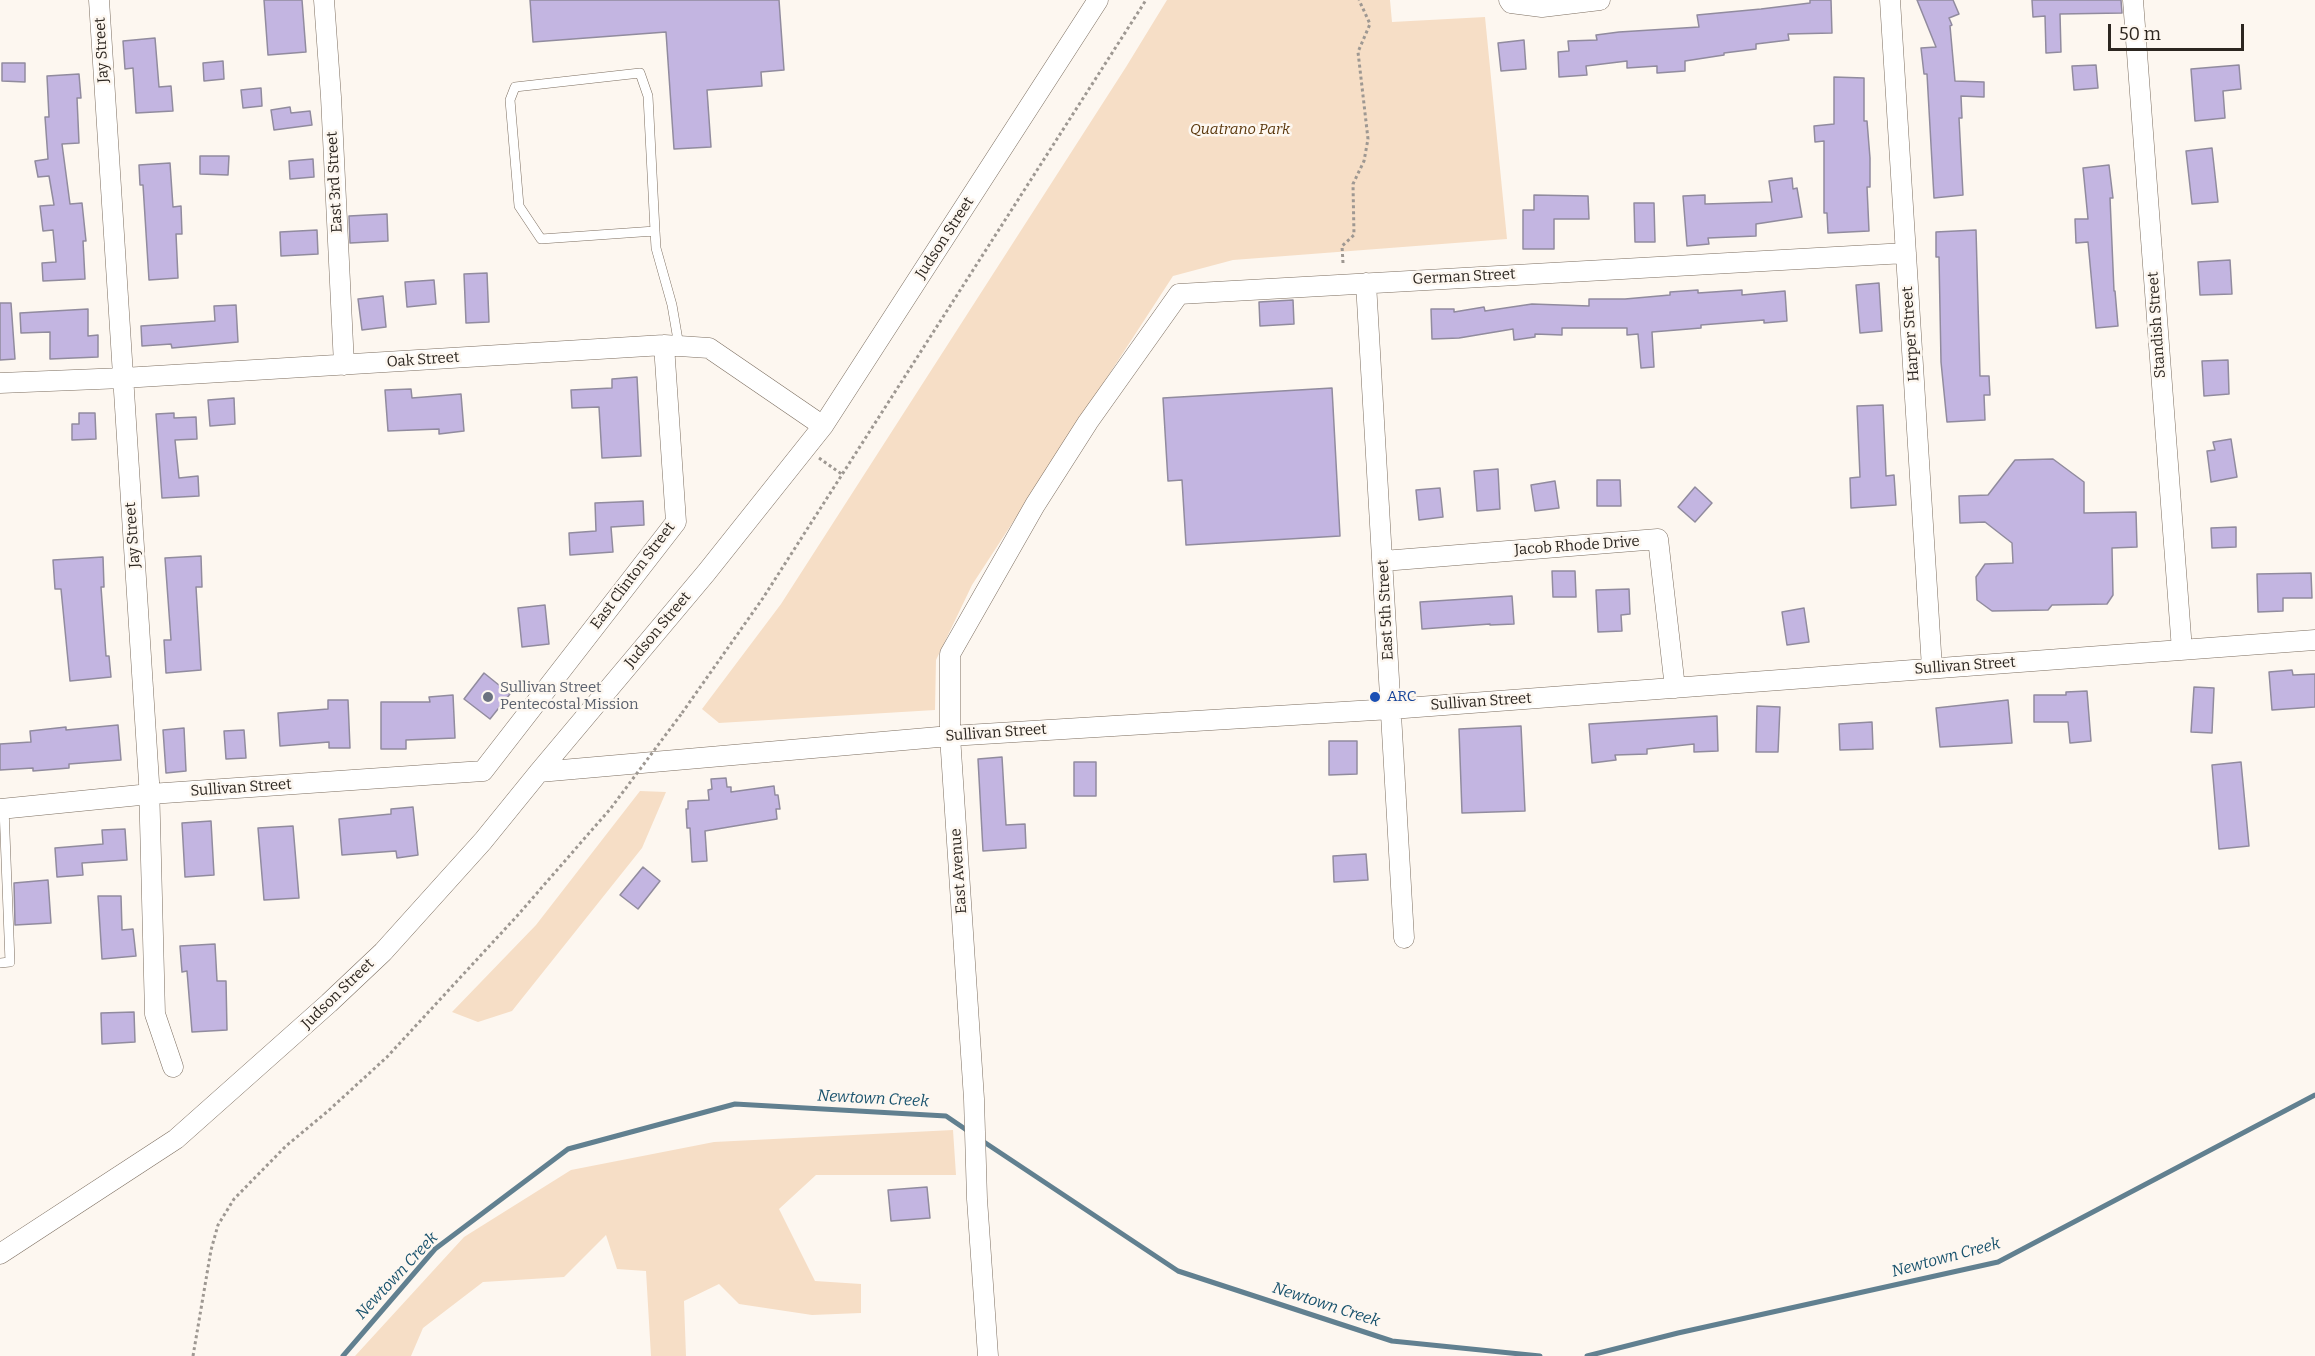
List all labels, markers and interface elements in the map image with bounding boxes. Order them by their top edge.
scale bar [2111,12,2248,50]
street label: Jay Street [91,17,113,83]
text: 50 m [2119,23,2161,45]
park label: Quatrano Park [1190,121,1290,139]
street label: East 3rd Street [323,131,347,233]
street label: Judson Street [912,194,978,282]
street label: German Street [1412,265,1516,289]
street label: Standish Street [2144,271,2170,379]
street label: Harper Street [1899,286,1923,382]
street label: Oak Street [386,348,460,372]
street label: Jay Street [122,502,144,568]
street label: East Clinton Street [587,519,679,633]
street label: Jacob Rhode Drive [1514,533,1640,559]
street label: East 5th Street [1374,559,1398,661]
street label: Judson Street [621,588,695,672]
street label: Sullivan Street [1914,653,2016,679]
place label: Sullivan Street Pentecostal Mission [500,679,639,714]
place label: ARC [1387,688,1416,706]
street label: Sullivan Street [1430,689,1532,715]
marker: Sullivan Street Pentecostal Mission [481,690,495,704]
marker: ARC [1368,690,1382,704]
street label: Sullivan Street [945,720,1047,746]
street label: Sullivan Street [190,775,292,801]
street label: East Avenue [947,828,971,914]
street label: Judson Street [298,955,378,1033]
water label: Newtown Creek [817,1086,929,1112]
water label: Newtown Creek [352,1229,442,1323]
water label: Newtown Creek [1890,1234,2002,1282]
water label: Newtown Creek [1270,1279,1382,1331]

